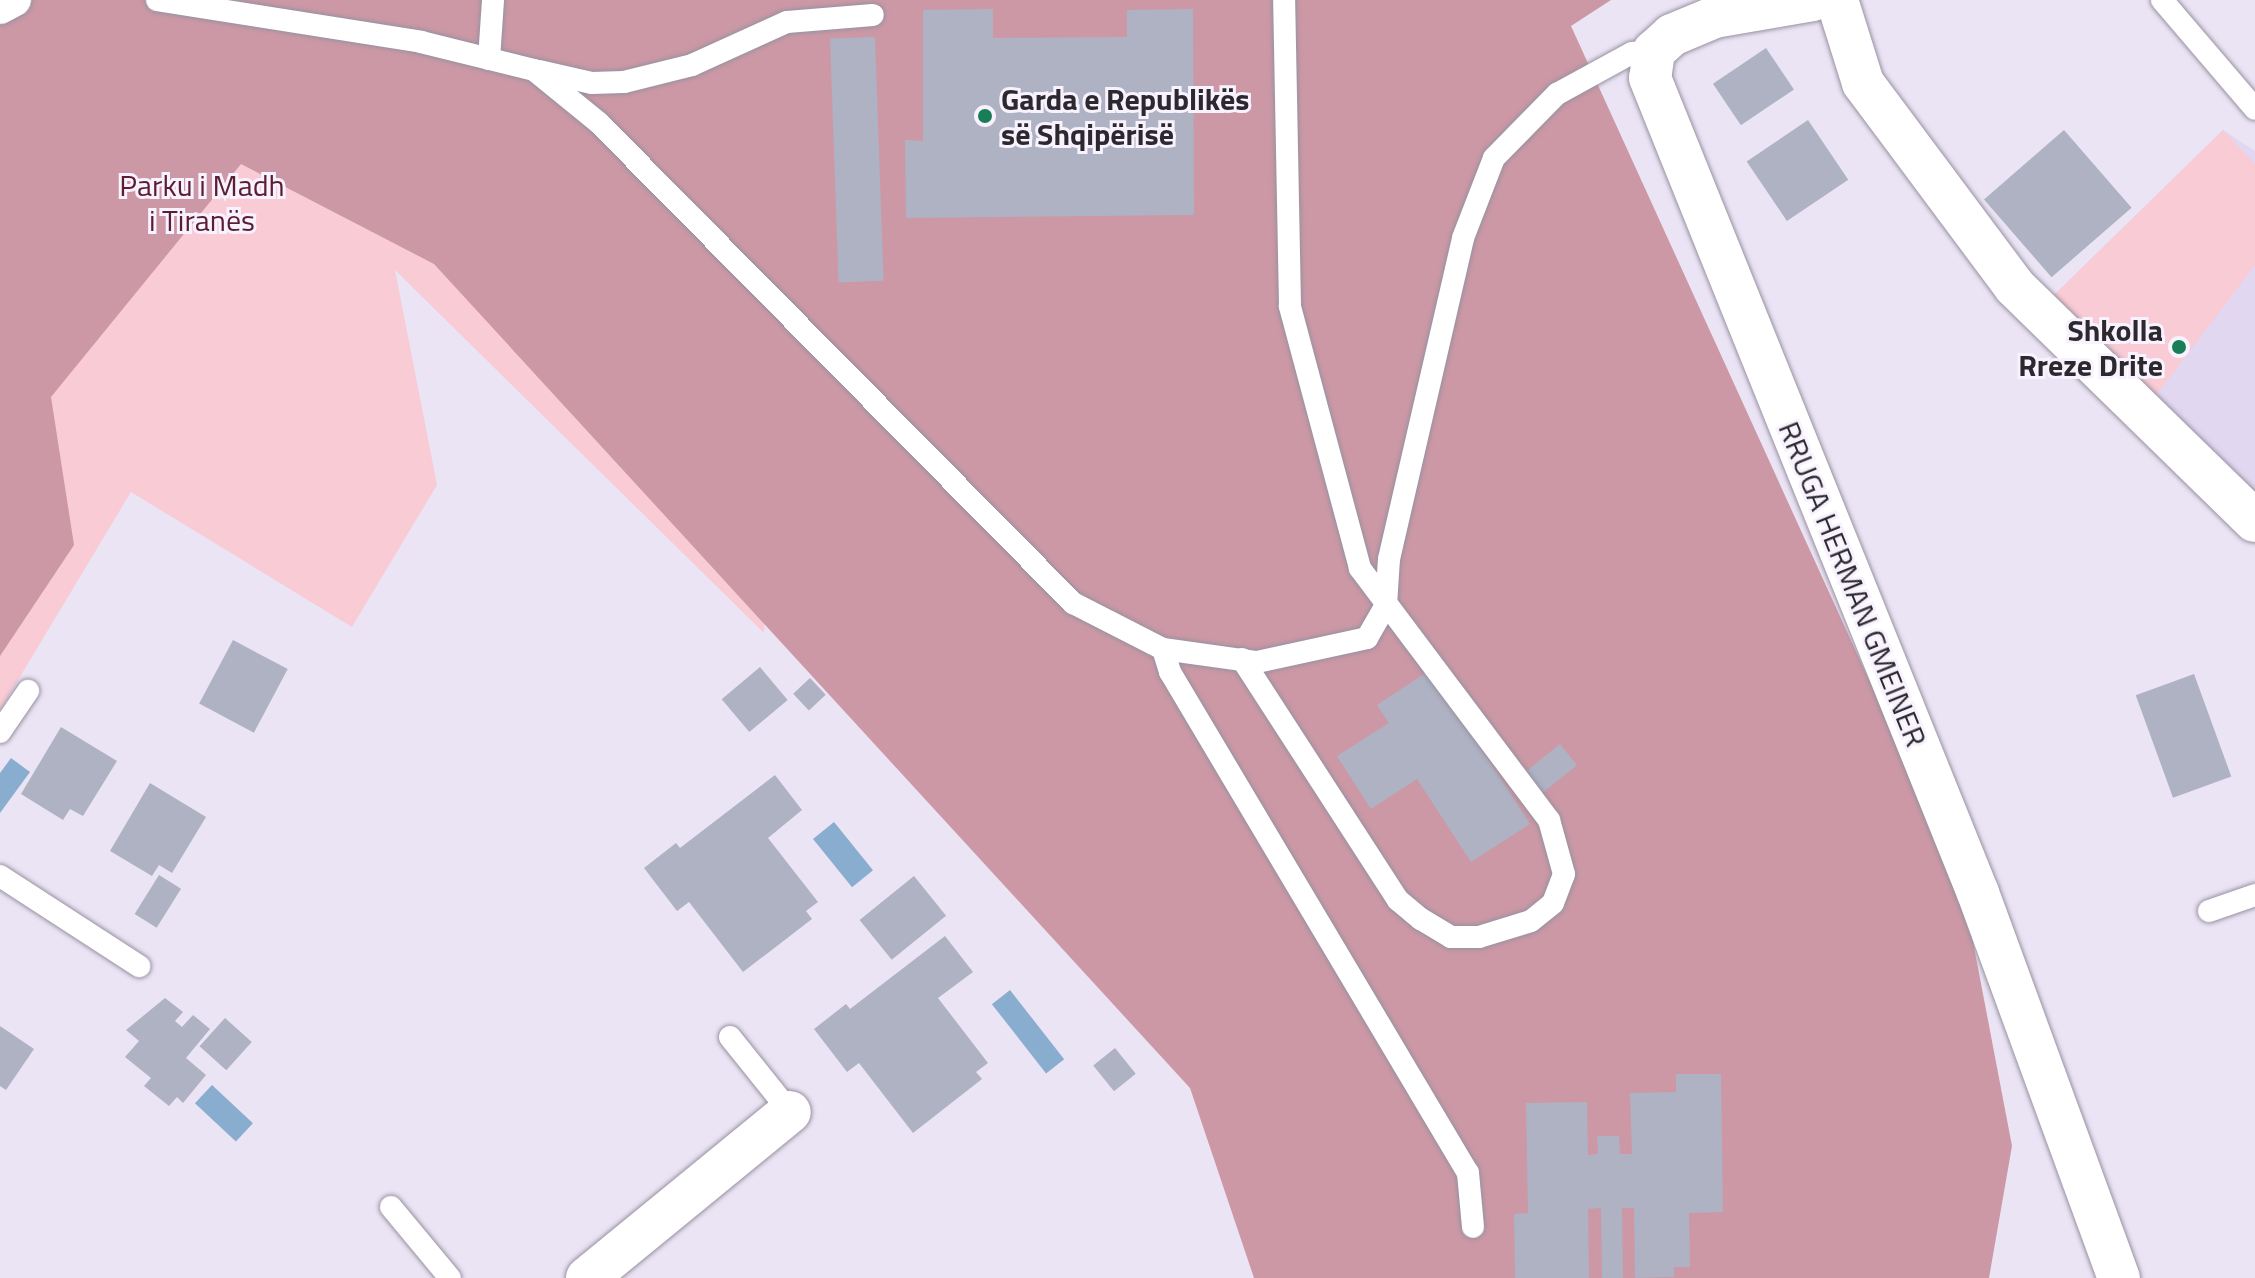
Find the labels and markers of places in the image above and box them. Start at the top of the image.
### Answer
place label: Garda e Republikës së Shqipërisë [1001,81,1249,152]
marker: Garda e Republikës së Shqipërisë [976,107,994,125]
place label: Shkolla Rreze Drite [2018,312,2163,382]
marker: Shkolla Rreze Drite [2170,338,2188,356]

